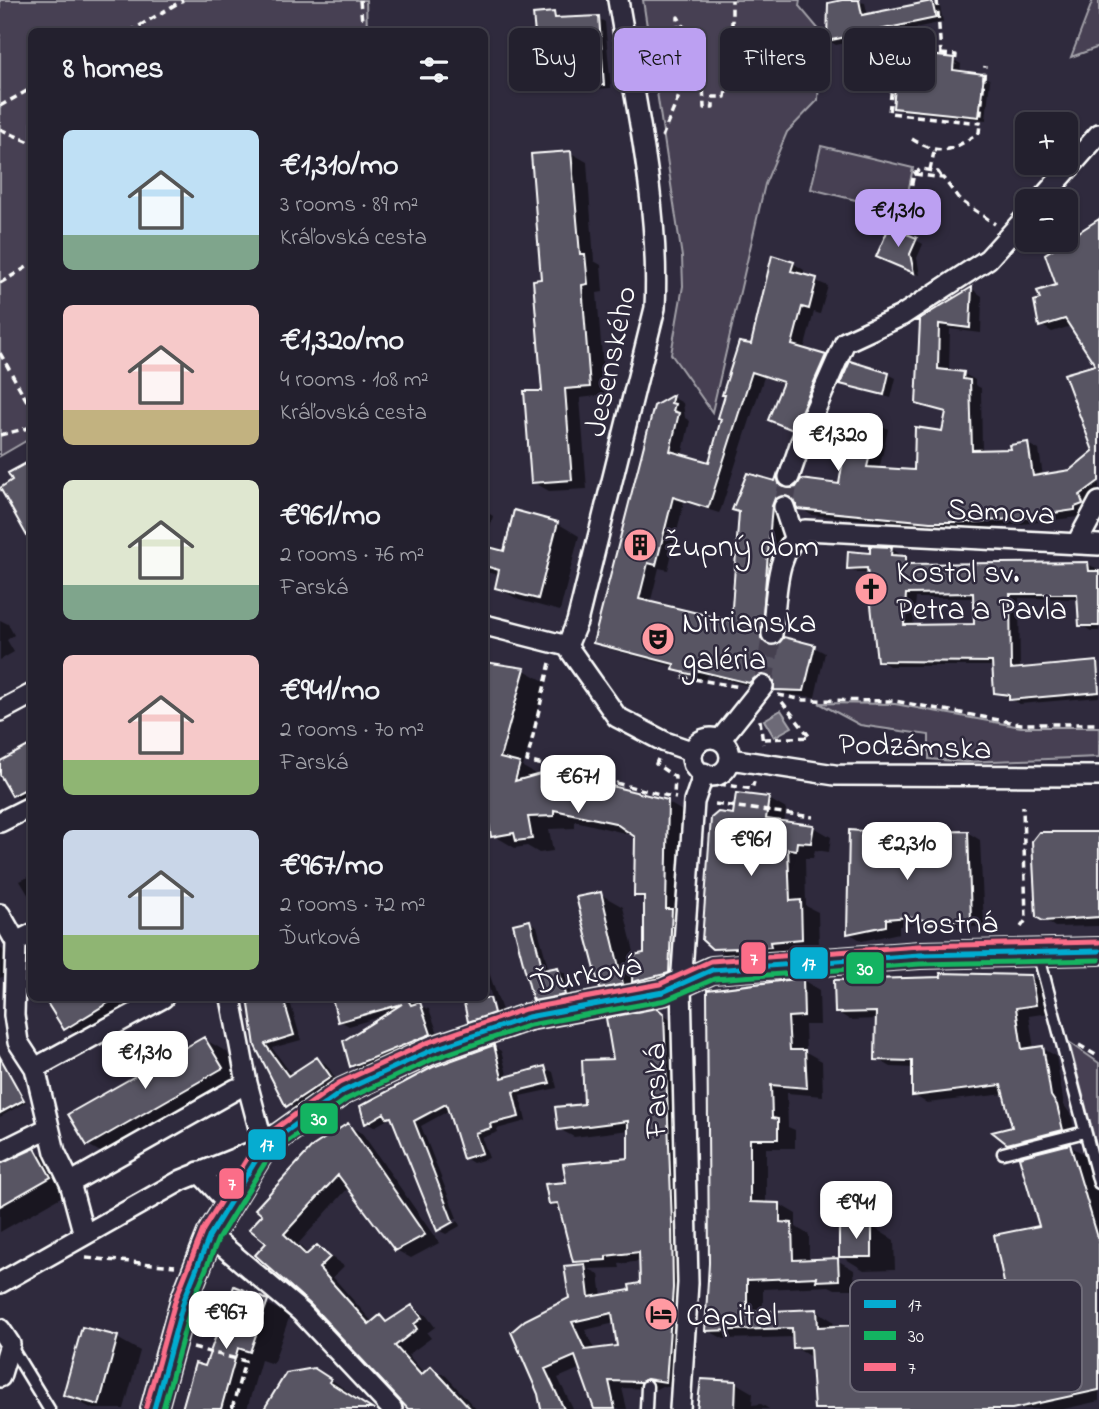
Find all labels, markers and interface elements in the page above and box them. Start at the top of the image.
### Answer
chip: Buy [509,28,600,91]
chip: Rent [614,28,706,91]
chip: Filters [720,28,830,91]
chip: New [844,28,935,91]
text: 8 homes [63,48,164,92]
icon: filters [415,51,453,89]
map controls [1015,112,1078,252]
button: + [1015,112,1078,175]
text: €1,310/mo [280,145,399,189]
icon: home [119,158,203,242]
text: 3 rooms · 89 m² [280,189,418,222]
button: − [1015,189,1078,252]
pin: €1,310 [841,190,955,249]
text: €1,310 [871,195,925,228]
text: Kráľovská cesta [280,222,427,255]
street label: Jesenského [574,282,651,441]
text: €1,320/mo [280,320,404,364]
icon: home [119,333,203,417]
text: 4 rooms · 108 m² [280,364,429,397]
text: Kráľovská cesta [280,397,427,430]
pin: €1,320 [781,414,895,473]
text: €1,320 [809,419,867,452]
street label: Samova [945,487,1056,540]
text: €961/mo [280,495,381,539]
icon: home [119,508,203,592]
place label: Župný dom [664,525,819,572]
building icon: Župný dom [621,526,659,564]
text: 2 rooms · 76 m² [280,539,424,572]
place label: Kostol sv. Petra a Pavla [896,551,1067,635]
church icon: Kostol sv. Petra a Pavla [852,570,890,608]
text: Farská [280,572,348,605]
place label: Nitrianska galéria [681,601,816,685]
theatre icon: Nitrianska galéria [639,620,677,658]
text: €941/mo [280,670,380,714]
icon: home [119,683,203,767]
text: 2 rooms · 70 m² [280,714,424,747]
street label: Podzámska [837,722,992,775]
text: Farská [280,747,348,780]
pin: €671 [537,756,619,815]
text: €671 [557,761,599,794]
pin: €961 [710,818,792,878]
pin: €2,310 [850,822,964,882]
text: €961 [731,824,771,857]
text: €2,310 [878,828,936,861]
text: €967/mo [280,845,384,889]
icon: home [119,858,203,942]
text: 2 rooms · 72 m² [280,889,426,922]
street label: Mostná [902,901,998,950]
text: Ďurková [280,922,360,955]
line badge: 7 [740,941,767,975]
street label: Ďurková [527,943,646,1010]
line badge: 17 [789,946,829,980]
text: 7 [750,947,758,974]
line badge: 30 [845,951,885,985]
text: 17 [802,952,816,979]
text: 30 [856,957,874,984]
pin: €1,310 [88,1032,202,1091]
text: €1,310 [118,1037,172,1070]
street label: Farská [633,1043,682,1140]
line badge: 30 [299,1102,339,1135]
text: 30 [310,1107,328,1134]
line badge: 17 [247,1128,287,1161]
text: 17 [260,1133,274,1160]
line badge: 7 [218,1167,245,1200]
text: 7 [228,1172,236,1199]
pin: €941 [815,1182,897,1241]
text: €941 [836,1187,876,1220]
legend [850,1280,1082,1392]
pin: €967 [185,1292,267,1351]
text: 17 [908,1293,922,1320]
place label: Capital [686,1294,777,1341]
hotel icon: Capital [642,1295,680,1333]
text: €967 [205,1297,247,1330]
text: 30 [908,1324,924,1351]
text: 7 [908,1356,916,1383]

